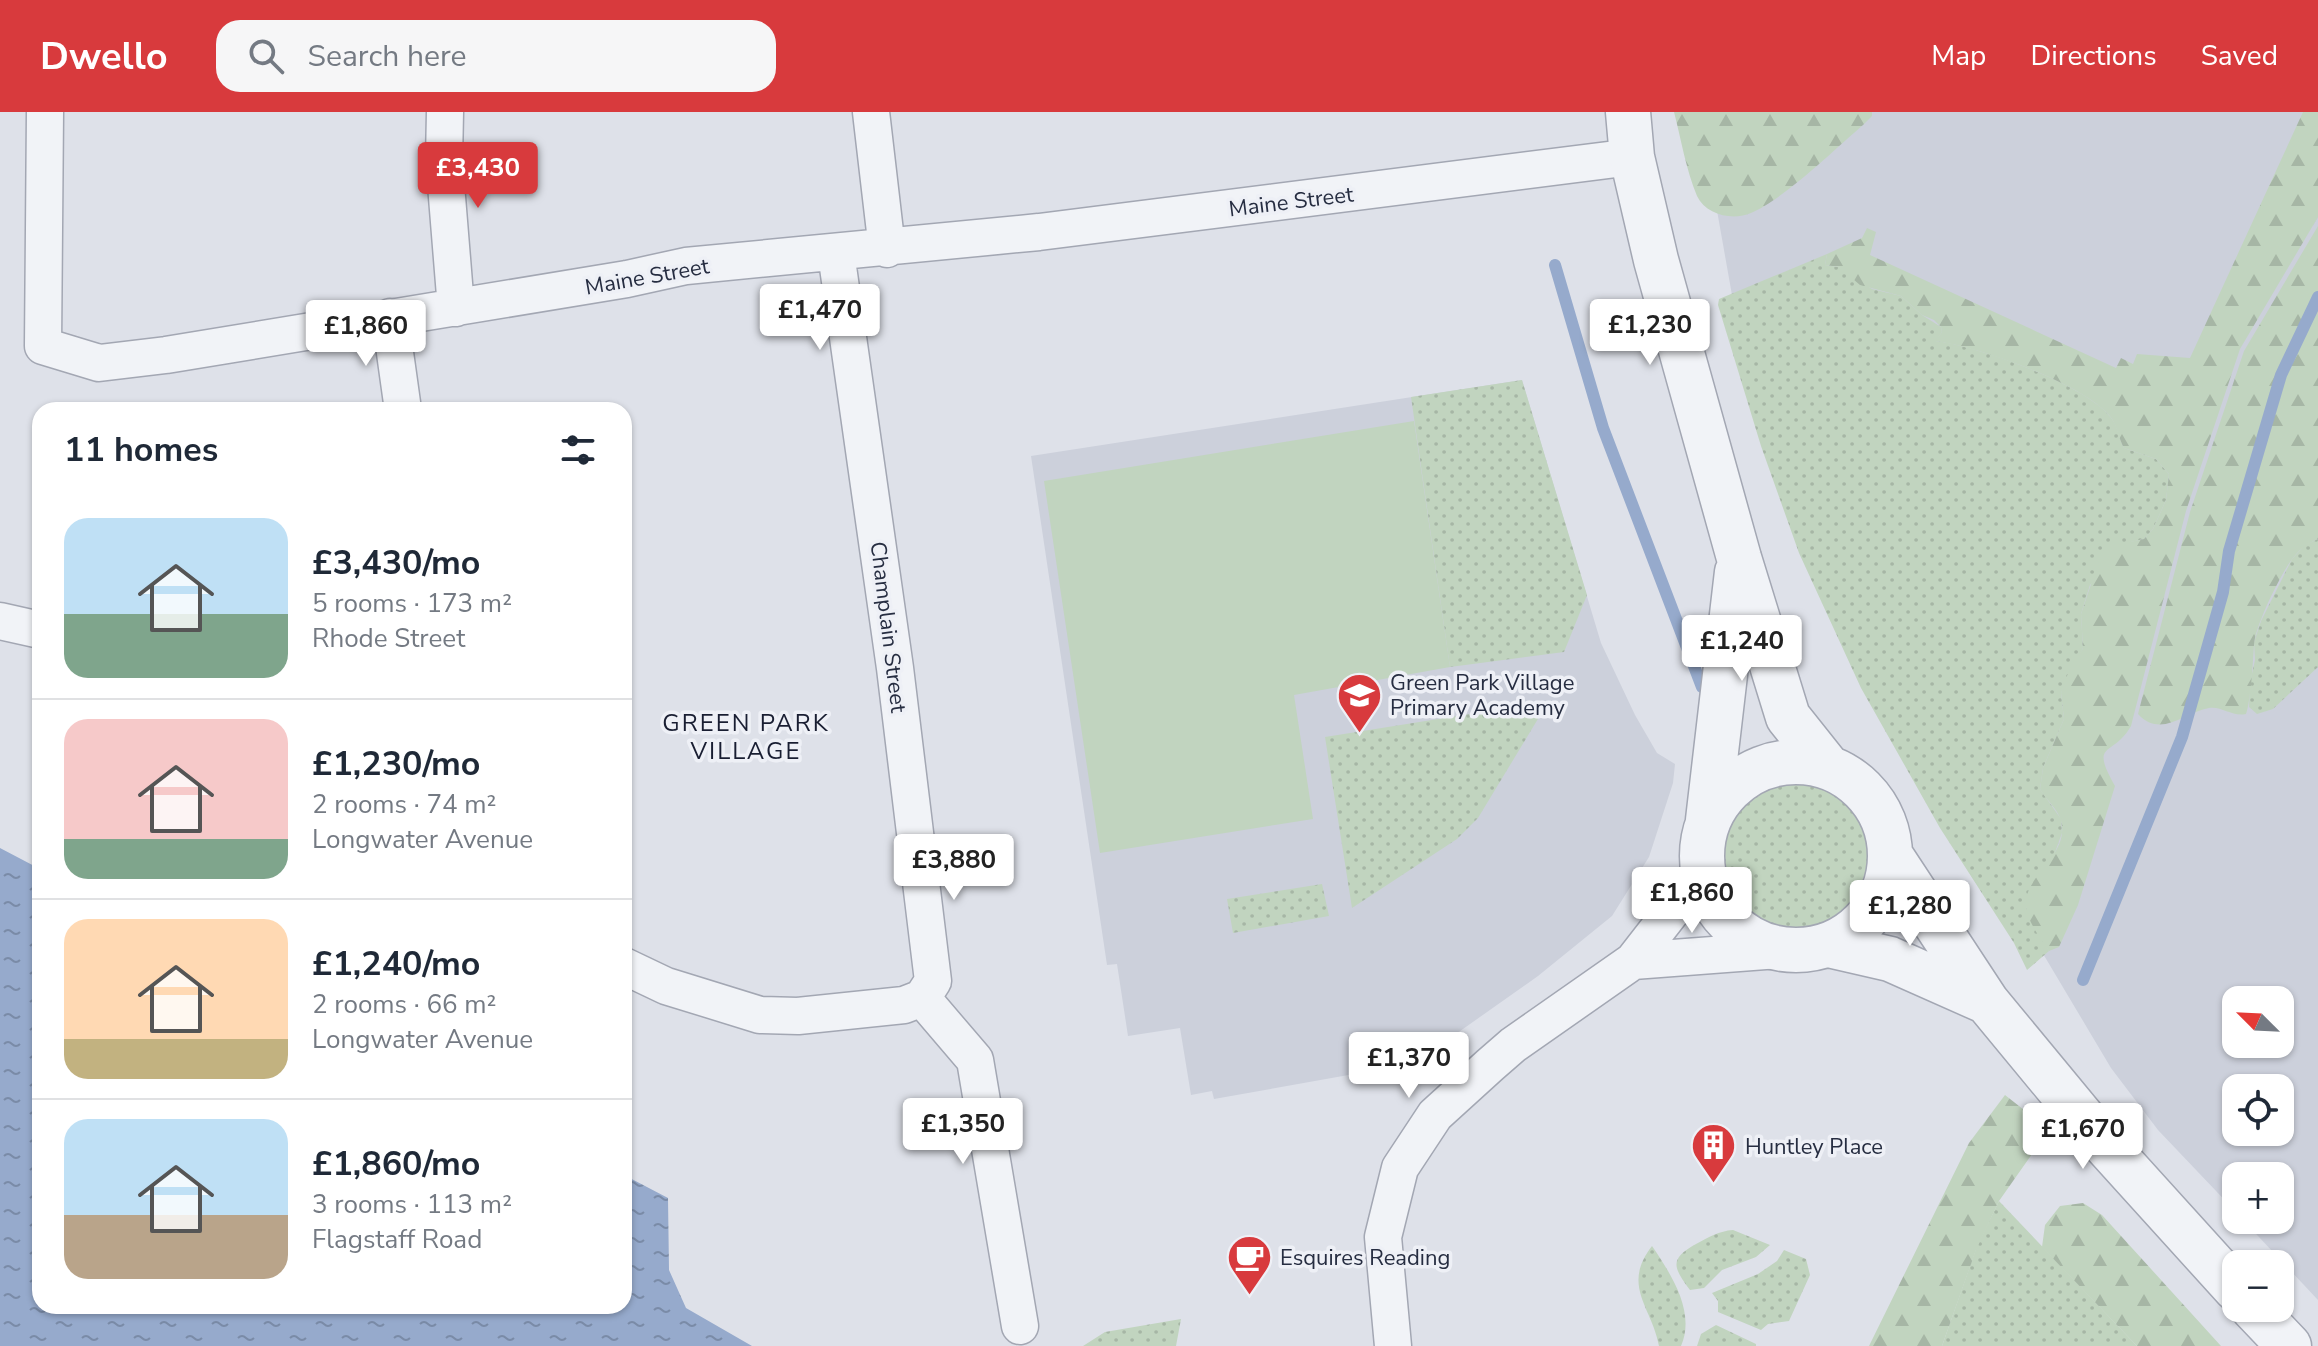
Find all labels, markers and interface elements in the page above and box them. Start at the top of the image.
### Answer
search box [216,20,776,92]
text: Dwello [40,31,168,82]
icon: search [244,34,288,78]
text: Search here [308,36,467,77]
text: Map [1931,37,1986,75]
text: Directions [2030,37,2157,75]
text: Saved [2201,37,2278,75]
pin: £3,430 [413,142,543,210]
text: £3,430 [436,150,520,185]
street label: Maine Street [1227,179,1356,225]
street label: Maine Street [583,251,712,303]
pin: £1,470 [755,284,885,352]
text: £1,470 [778,292,862,327]
pin: £1,230 [1585,299,1715,367]
pin: £1,860 [301,300,431,368]
text: £1,230 [1608,307,1692,342]
text: £1,860 [324,308,408,343]
text: 11 homes [64,427,218,473]
icon: filters [556,428,600,472]
text: £3,430/mo [312,540,480,586]
street label: Champlain Street [863,540,913,715]
icon: home [128,550,224,646]
text: 5 rooms · 173 m² [312,586,512,621]
pin: £1,240 [1677,615,1807,683]
text: Rhode Street [312,621,465,656]
text: £1,240 [1700,623,1784,658]
place label: Green Park Village Primary Academy [1390,668,1574,723]
school or university icon: Green Park Village Primary Academy [1335,671,1383,734]
district label: GREEN PARK VILLAGE [662,707,830,767]
text: £1,230/mo [312,741,480,787]
icon: home [128,751,224,847]
text: 2 rooms · 74 m² [312,787,496,822]
text: Longwater Avenue [312,822,533,857]
pin: £3,880 [889,834,1019,902]
text: £3,880 [912,842,996,877]
pin: £1,860 [1627,867,1757,935]
text: £1,860 [1650,875,1734,910]
pin: £1,280 [1845,880,1975,948]
text: £1,280 [1868,888,1952,923]
text: £1,240/mo [312,941,480,987]
icon: home [128,951,224,1047]
north arrow [2222,986,2294,1058]
map controls [2222,986,2294,1322]
text: 2 rooms · 66 m² [312,987,496,1022]
text: Longwater Avenue [312,1022,533,1057]
pin: £1,370 [1344,1032,1474,1100]
text: £1,370 [1367,1040,1451,1075]
button: locate [2222,1074,2294,1146]
pin: £1,350 [898,1098,1028,1166]
pin: £1,670 [2018,1103,2148,1171]
text: £1,350 [921,1106,1005,1141]
text: £1,670 [2041,1111,2125,1146]
building icon: Huntley Place [1690,1122,1738,1185]
place label: Huntley Place [1745,1132,1883,1162]
text: £1,860/mo [312,1141,480,1187]
icon: home [128,1151,224,1247]
button: + [2222,1162,2294,1234]
text: 3 rooms · 113 m² [312,1187,512,1222]
text: Flagstaff Road [312,1222,482,1257]
cafe icon: Esquires Reading [1225,1233,1273,1296]
place label: Esquires Reading [1280,1243,1450,1273]
button: − [2222,1250,2294,1322]

